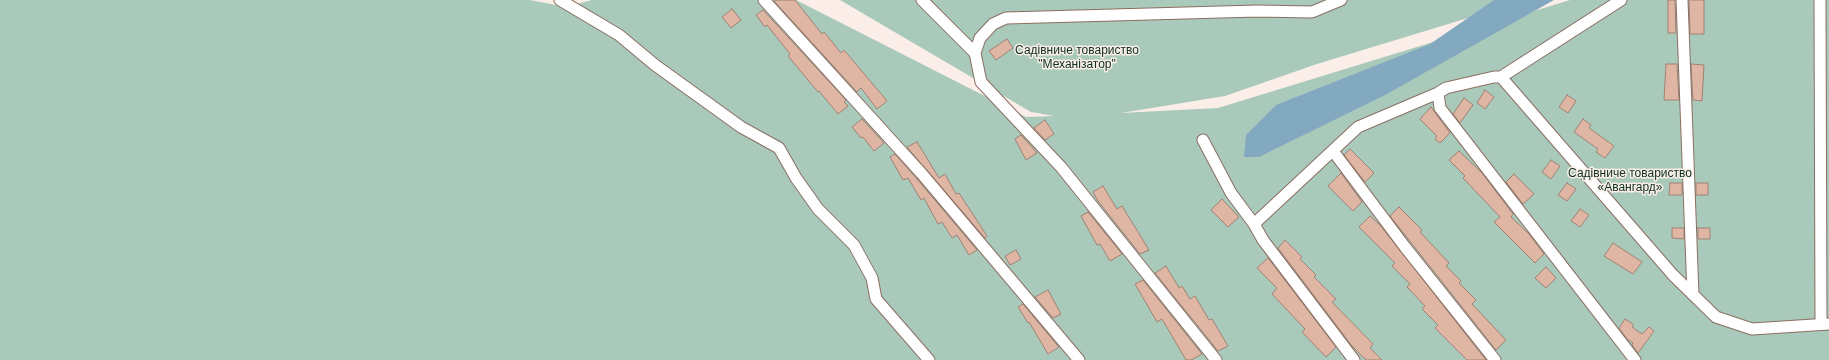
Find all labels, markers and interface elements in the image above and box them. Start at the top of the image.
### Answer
park label: Садівниче товариство "Механізатор" [1015,44,1139,72]
park label: Садівниче товариство «Авангард» [1568,167,1692,195]

